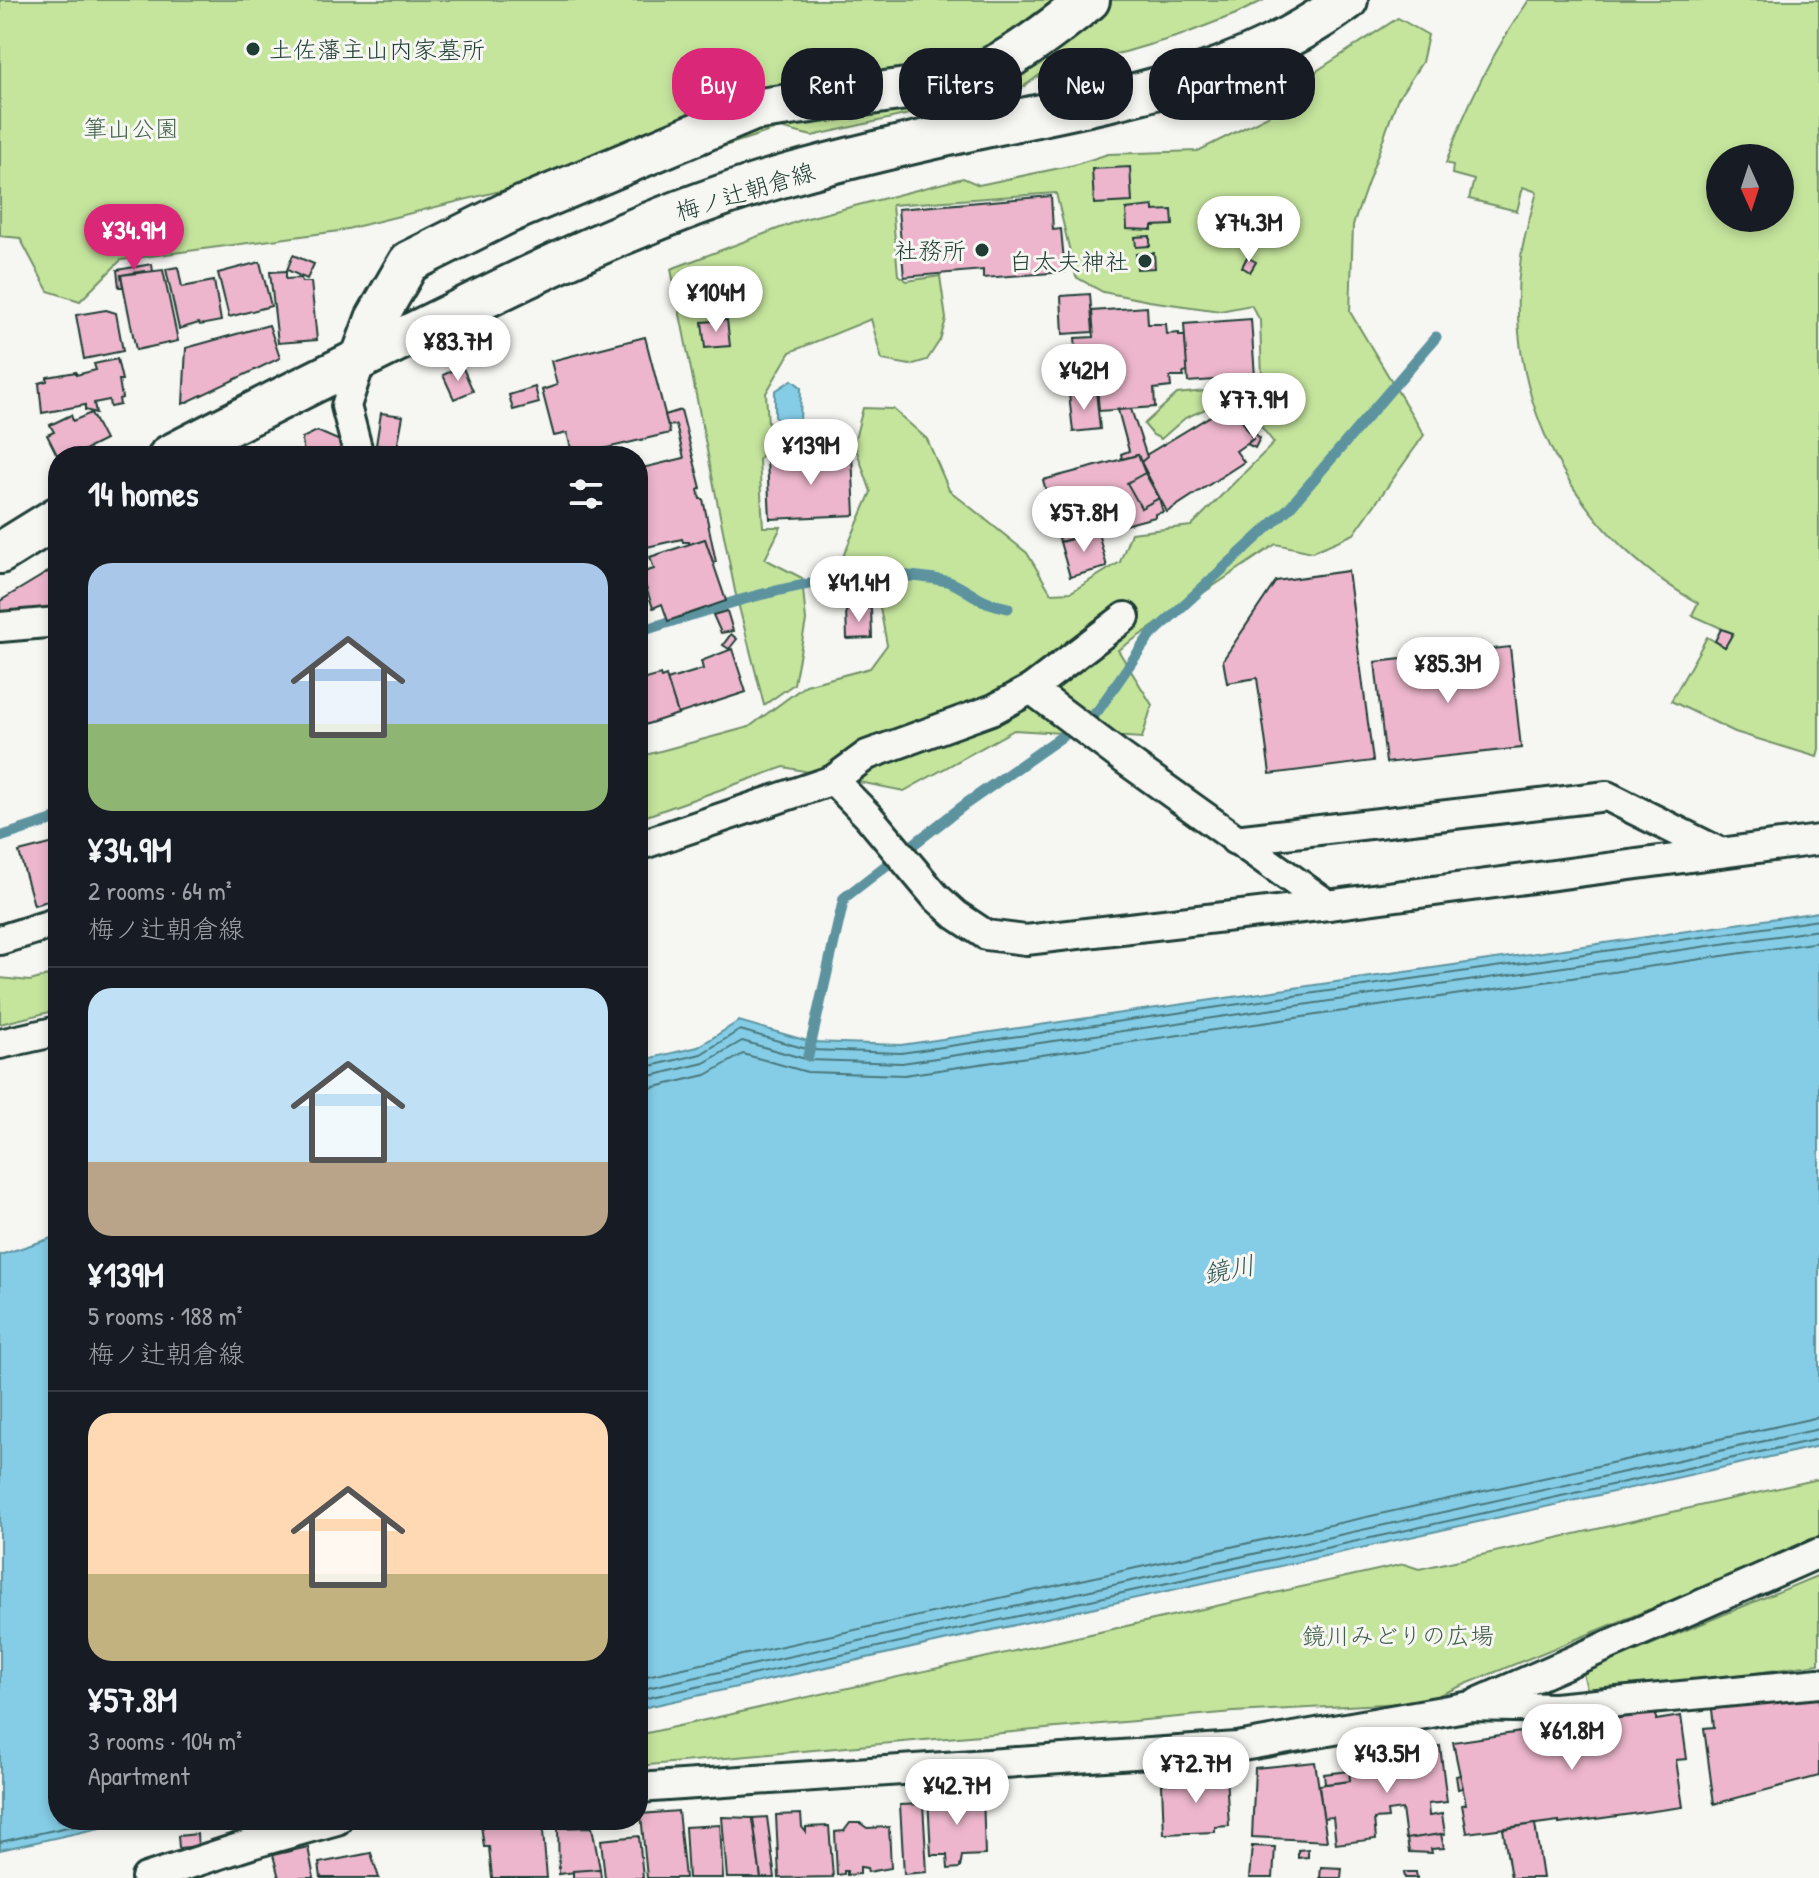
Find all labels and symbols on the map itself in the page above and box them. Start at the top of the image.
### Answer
place label: 土佐藩主山内家墓所 [269,33,485,65]
marker: 土佐藩主山内家墓所 [244,40,262,58]
park label: 筆山公園 [83,112,179,144]
north arrow [1706,144,1794,232]
street label: 梅ノ辻朝倉線 [671,155,819,227]
pin: ¥74.3M [1184,196,1314,264]
pin: ¥34.9M [69,204,199,272]
place label: 社務所 [894,234,966,266]
marker: 社務所 [973,241,991,259]
place label: 白太夫神社 [1009,245,1129,277]
marker: 白太夫神社 [1136,252,1154,270]
pin: ¥104M [660,266,772,334]
pin: ¥83.7M [393,315,523,383]
pin: ¥42M [1037,344,1131,412]
pin: ¥77.9M [1189,373,1319,441]
pin: ¥139M [755,419,867,487]
pin: ¥57.8M [1019,486,1149,554]
pin: ¥41.4M [794,556,924,624]
pin: ¥85.3M [1383,637,1513,705]
water label: 鏡川 [1200,1247,1258,1291]
park label: 鏡川みどりの広場 [1302,1619,1494,1651]
pin: ¥61.8M [1507,1704,1637,1772]
pin: ¥43.5M [1322,1727,1452,1795]
pin: ¥72.7M [1131,1737,1261,1805]
pin: ¥42.7M [892,1759,1022,1827]

